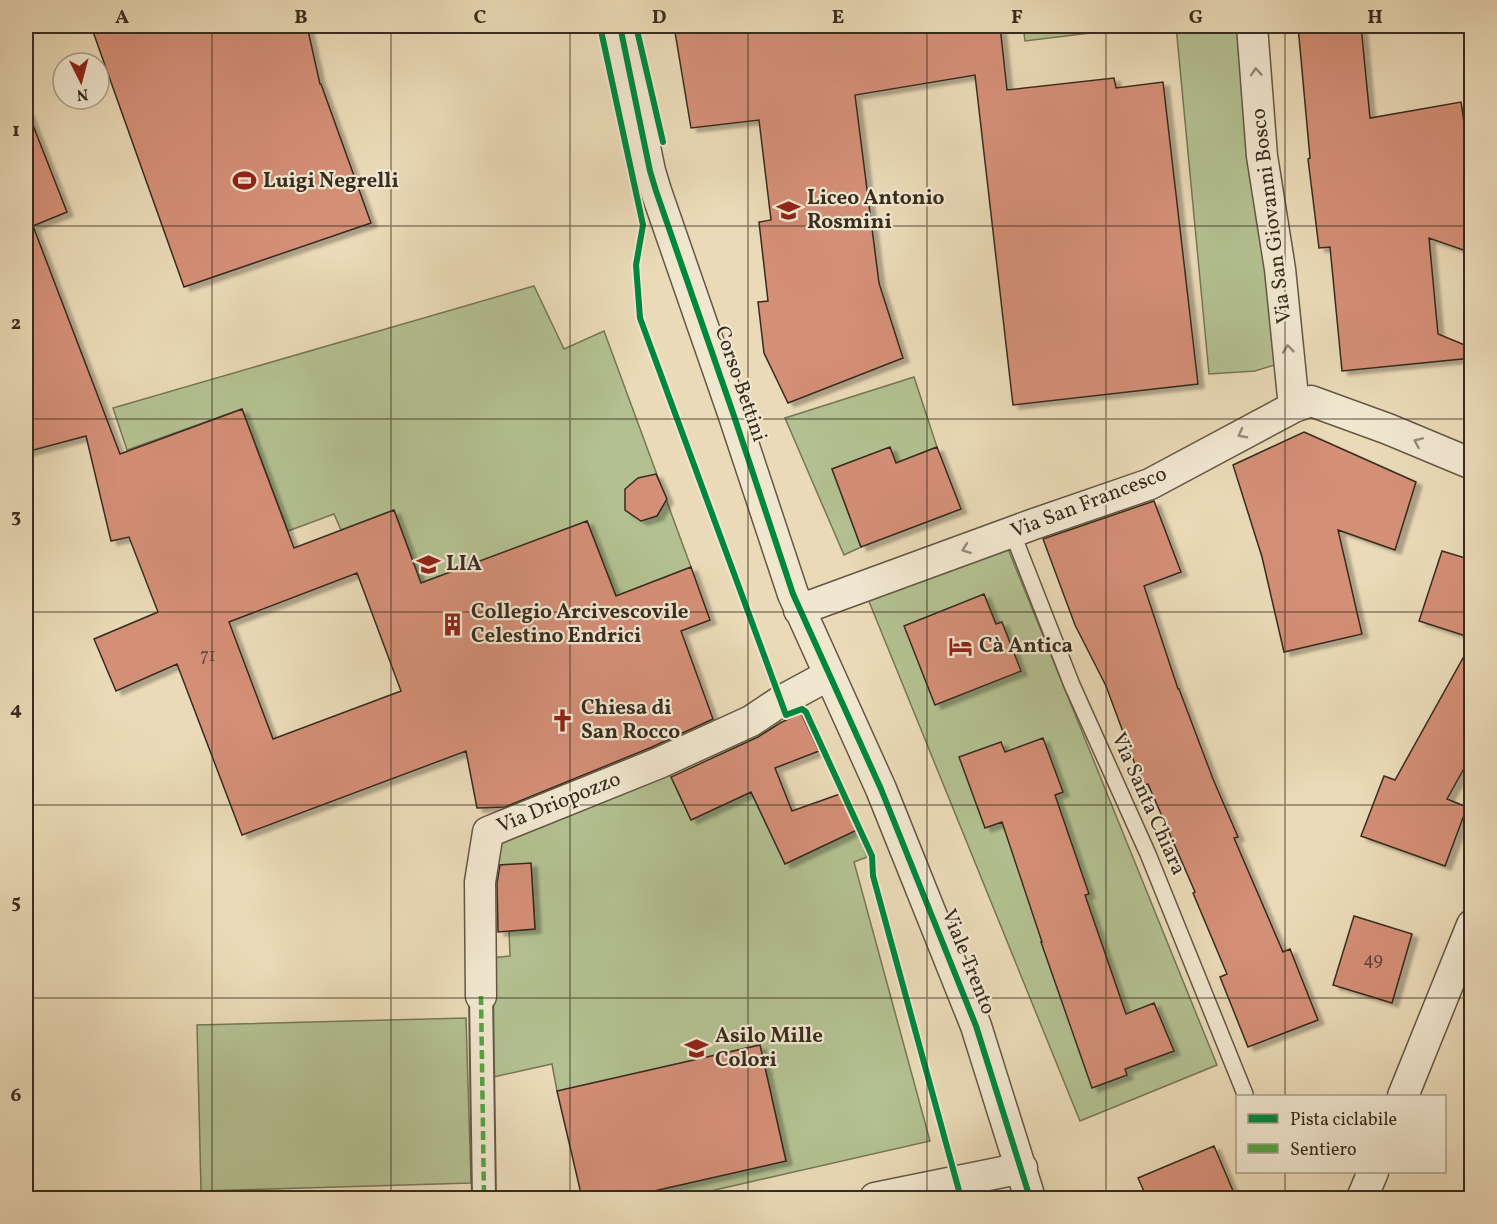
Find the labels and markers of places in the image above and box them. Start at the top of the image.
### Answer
place label: Luigi Negrelli [263,167,399,196]
sports icon: Luigi Negrelli [232,168,258,194]
place label: Liceo Antonio Rosmini [807,184,945,237]
school or university icon: Liceo Antonio Rosmini [776,197,802,223]
place label: LIA [446,550,482,579]
school or university icon: LIA [415,551,441,577]
place label: Collegio Arcivescovile Celestino Endrici [471,598,689,651]
building icon: Collegio Arcivescovile Celestino Endrici [440,611,466,637]
place label: Cà Antica [979,632,1073,661]
hotel icon: Cà Antica [948,633,974,659]
place label: Chiesa di San Rocco [581,694,680,747]
church icon: Chiesa di San Rocco [550,707,576,733]
place label: Asilo Mille Colori [715,1022,823,1075]
school or university icon: Asilo Mille Colori [684,1035,710,1061]

